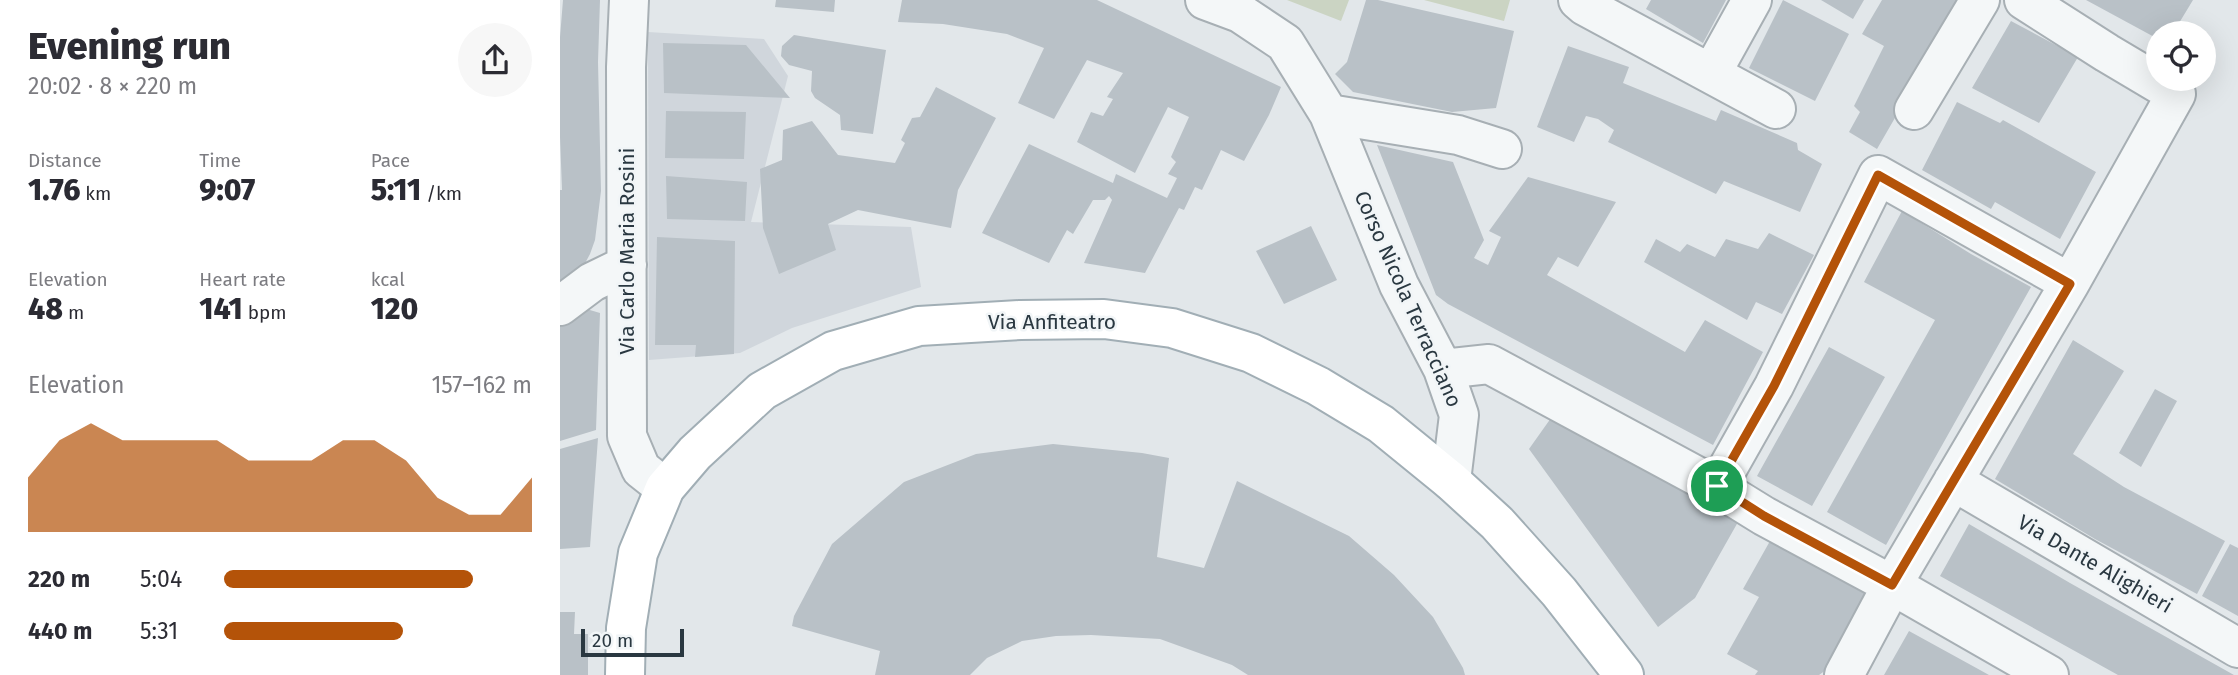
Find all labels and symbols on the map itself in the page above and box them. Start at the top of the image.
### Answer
street label: Via Carlo Maria Rosini [614,148,640,354]
street label: Corso Nicola Terracciano [1349,187,1467,411]
street label: Via Anfiteatro [988,309,1116,335]
pin [1687,456,1747,516]
street label: Via Dante Alighieri [2013,509,2177,619]
scale bar [581,626,684,658]

